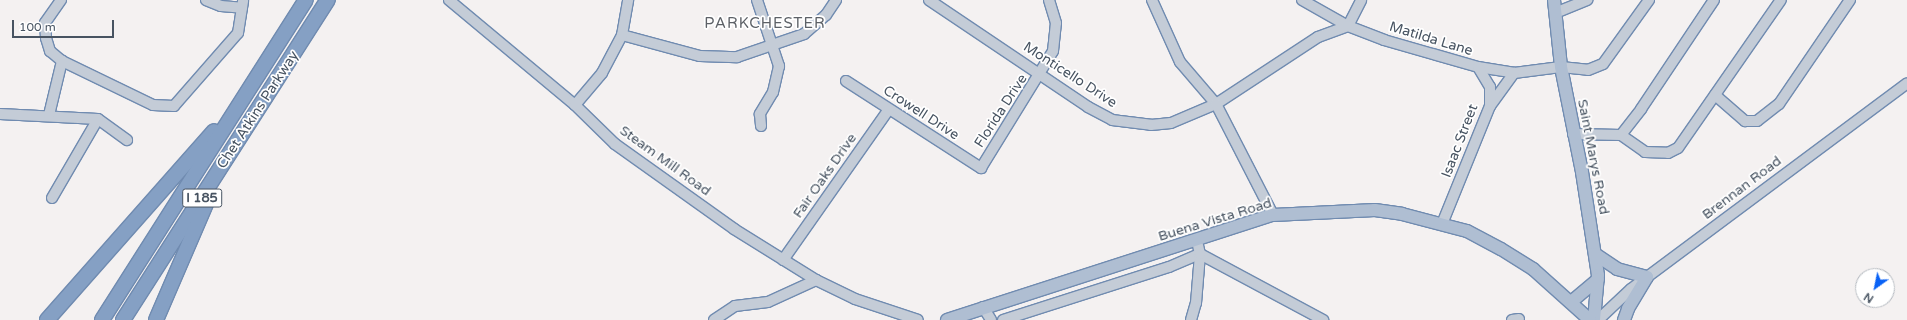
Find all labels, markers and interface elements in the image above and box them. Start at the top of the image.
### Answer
scale bar [14,12,116,38]
district label: PARKCHESTER [704,15,826,33]
street label: Matilda Lane [1387,18,1475,60]
text: 100 m [19,20,56,34]
street label: Monticello Drive [1020,39,1120,111]
street label: Chet Atkins Parkway [214,48,302,172]
street label: Florida Drive [971,71,1031,151]
street label: Crowell Drive [880,82,962,144]
street label: Saint Marys Road [1574,98,1612,216]
street label: Isaac Street [1438,102,1482,180]
street label: Steam Mill Road [616,122,714,200]
street label: Fair Oaks Drive [790,131,860,221]
street label: Brennan Road [1699,153,1785,223]
road number: I 185 [182,187,222,209]
street label: Buena Vista Road [1156,195,1274,245]
north arrow [1855,268,1895,308]
text: N [1861,290,1876,306]

